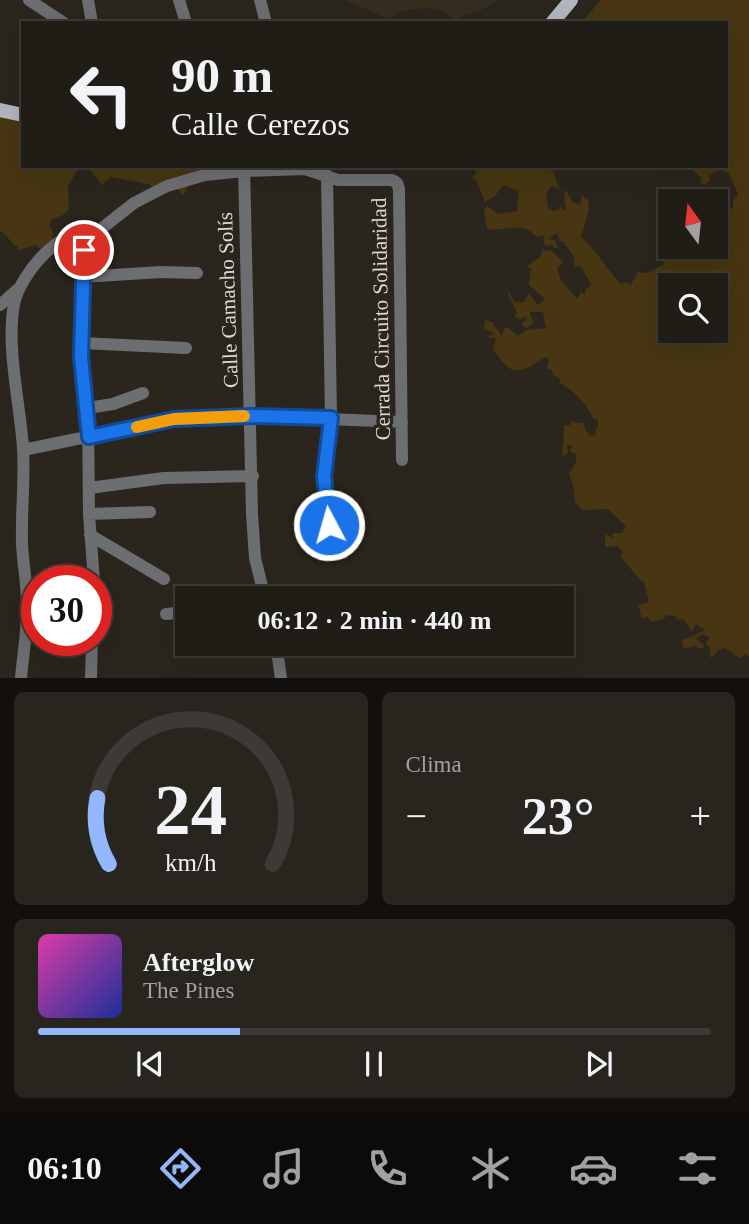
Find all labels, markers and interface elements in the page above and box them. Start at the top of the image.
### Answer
text: 90 m [171,48,273,103]
icon: left [56,49,147,140]
text: Calle Cerezos [171,106,350,142]
north arrow [658,189,728,259]
map controls [658,189,728,343]
street label: Cerrada Circuito Solidaridad [367,197,395,440]
street label: Calle Camacho Solís [213,212,243,388]
pin [54,220,114,280]
icon: arrive [65,231,103,269]
button: search [658,273,728,343]
position arrow [292,488,366,562]
speed limit sign: 30 [21,565,112,656]
text: 06:12 · 2 min · 440 m [258,606,492,635]
text: Clima [406,752,462,777]
text: 24 [154,770,227,851]
text: 23° [522,788,595,845]
text: − [406,795,427,837]
text: + [690,795,711,837]
text: km/h [165,849,217,876]
text: Afterglow [143,948,254,977]
text: The Pines [143,978,234,1003]
icon: previous [131,1045,169,1083]
icon: pause [355,1045,393,1083]
icon: next [580,1045,618,1083]
icon: directions [156,1144,205,1193]
icon: music [259,1144,308,1193]
icon: phone [363,1144,412,1193]
icon: climate [466,1144,515,1193]
icon: car [569,1144,618,1193]
icon: filters [673,1144,722,1193]
text: 06:10 [27,1150,102,1186]

